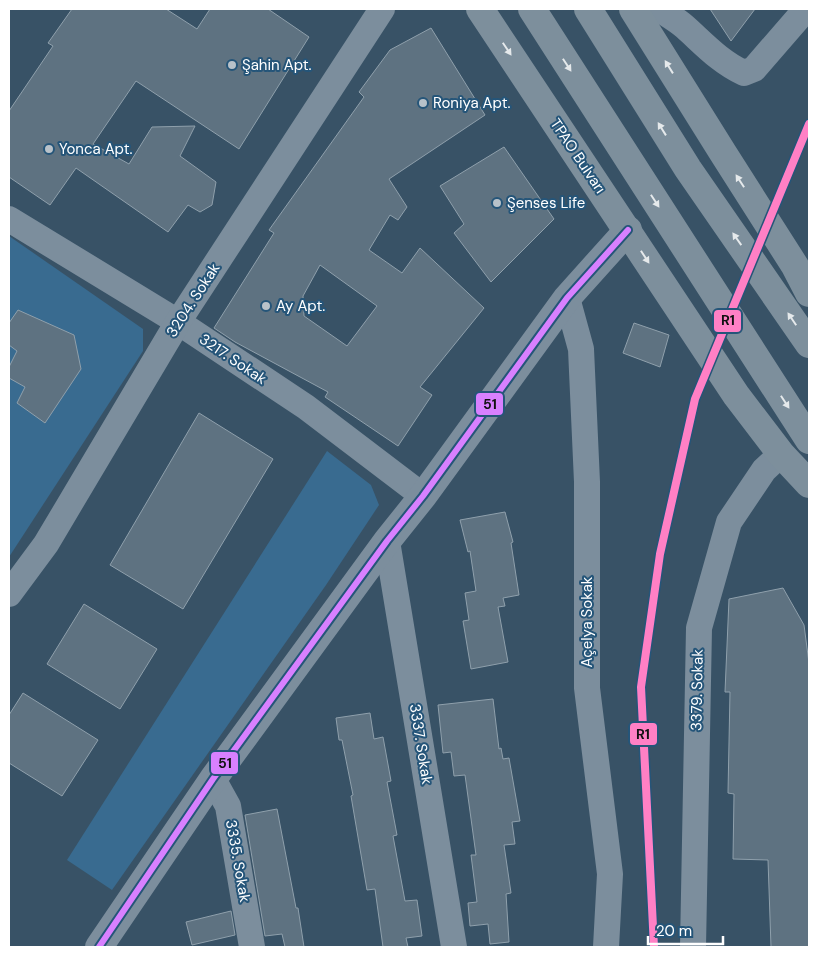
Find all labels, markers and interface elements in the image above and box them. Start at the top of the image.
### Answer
one-way arrow [502,43,512,56]
place label: Şahin Apt. [242,55,312,75]
one-way arrow [563,58,572,71]
marker: Şahin Apt. [226,59,238,71]
one-way arrow [665,61,674,74]
place label: Roniya Apt. [433,93,511,113]
marker: Roniya Apt. [417,97,429,109]
street label: TPAO Bulvarı [546,115,610,197]
one-way arrow [657,122,667,135]
place label: Yonca Apt. [59,139,133,159]
marker: Yonca Apt. [43,143,55,155]
one-way arrow [735,174,745,187]
place label: Şenses Life [507,193,585,213]
one-way arrow [650,195,660,208]
marker: Şenses Life [491,197,503,209]
one-way arrow [732,232,742,246]
one-way arrow [641,251,650,264]
street label: 3204. Sokak [162,259,225,341]
place label: Ay Apt. [276,296,325,316]
marker: Ay Apt. [260,300,272,312]
line badge: R1 [713,309,742,333]
text: R1 [721,311,735,329]
one-way arrow [787,312,797,325]
street label: 3217. Sokak [195,329,271,389]
line badge: 51 [475,392,504,416]
text: 51 [483,395,497,413]
one-way arrow [780,395,790,408]
street label: Açelya Sokak [577,576,597,667]
street label: 3379. Sokak [686,648,708,731]
street label: 3337. Sokak [405,702,437,786]
line badge: R1 [629,722,658,746]
text: R1 [636,725,650,743]
line badge: 51 [210,751,239,775]
text: 51 [218,754,232,772]
street label: 3335. Sokak [221,818,255,904]
scale bar [648,914,723,946]
text: 20 m [656,921,692,941]

